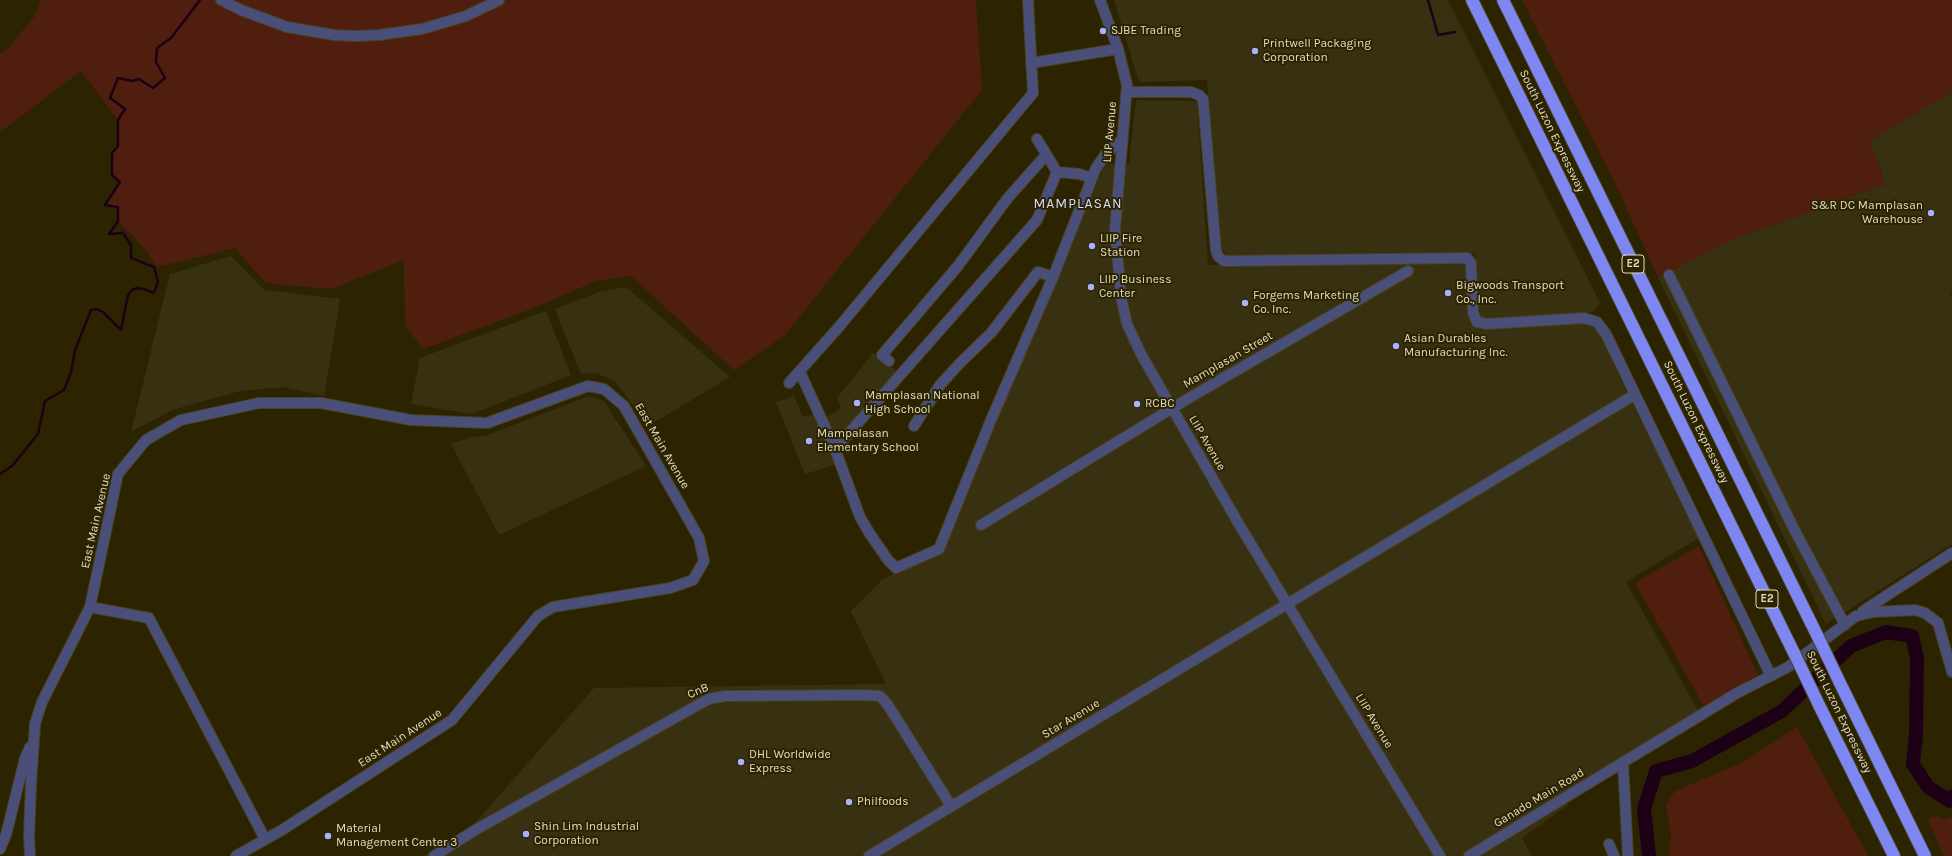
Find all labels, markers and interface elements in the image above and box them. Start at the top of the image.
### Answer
place label: SJBE Trading [1111,24,1181,38]
marker: SJBE Trading [1098,26,1108,36]
place label: Printwell Packaging Corporation [1263,37,1371,65]
marker: Printwell Packaging Corporation [1250,46,1260,56]
street label: South Luzon Expressway [1516,67,1588,195]
street label: LIIP Avenue [1100,101,1120,163]
district label: MAMPLASAN [1033,196,1123,212]
place label: S&R DC Mamplasan Warehouse [1811,199,1923,227]
marker: S&R DC Mamplasan Warehouse [1926,208,1936,218]
place label: LIIP Fire Station [1100,232,1142,260]
marker: LIIP Fire Station [1087,241,1097,251]
road number: E2 [1622,255,1644,273]
place label: LIIP Business Center [1099,273,1171,301]
place label: Bigwoods Transport Co., Inc. [1456,279,1564,307]
marker: LIIP Business Center [1086,282,1096,292]
marker: Bigwoods Transport Co., Inc. [1443,288,1453,298]
place label: Forgems Marketing Co. Inc. [1253,289,1359,317]
marker: Forgems Marketing Co. Inc. [1240,298,1250,308]
street label: Mamplasan Street [1181,329,1275,391]
place label: Asian Durables Manufacturing Inc. [1404,332,1508,360]
marker: Asian Durables Manufacturing Inc. [1391,341,1401,351]
street label: South Luzon Expressway [1660,358,1732,486]
place label: Mamplasan National High School [865,389,980,417]
place label: RCBC [1145,397,1175,411]
marker: Mamplasan National High School [852,398,862,408]
marker: RCBC [1132,399,1142,409]
street label: East Main Avenue [632,400,692,492]
street label: LIIP Avenue [1185,413,1229,473]
place label: Mampalasan Elementary School [817,427,919,455]
marker: Mampalasan Elementary School [804,436,814,446]
street label: East Main Avenue [78,472,114,570]
road number: E2 [1756,590,1778,608]
street label: South Luzon Expressway [1803,648,1875,776]
street label: CnB [685,680,711,702]
street label: LIIP Avenue [1352,691,1396,751]
street label: Star Avenue [1039,696,1103,742]
street label: East Main Avenue [355,706,445,770]
place label: DHL Worldwide Express [749,748,831,776]
marker: DHL Worldwide Express [736,757,746,767]
street label: Ganado Main Road [1491,765,1587,831]
place label: Philfoods [857,795,908,809]
marker: Philfoods [844,797,854,807]
place label: Shin Lim Industrial Corporation [534,820,639,848]
place label: Material Management Center 3 [336,822,457,850]
marker: Shin Lim Industrial Corporation [521,829,531,839]
marker: Material Management Center 3 [323,831,333,841]

